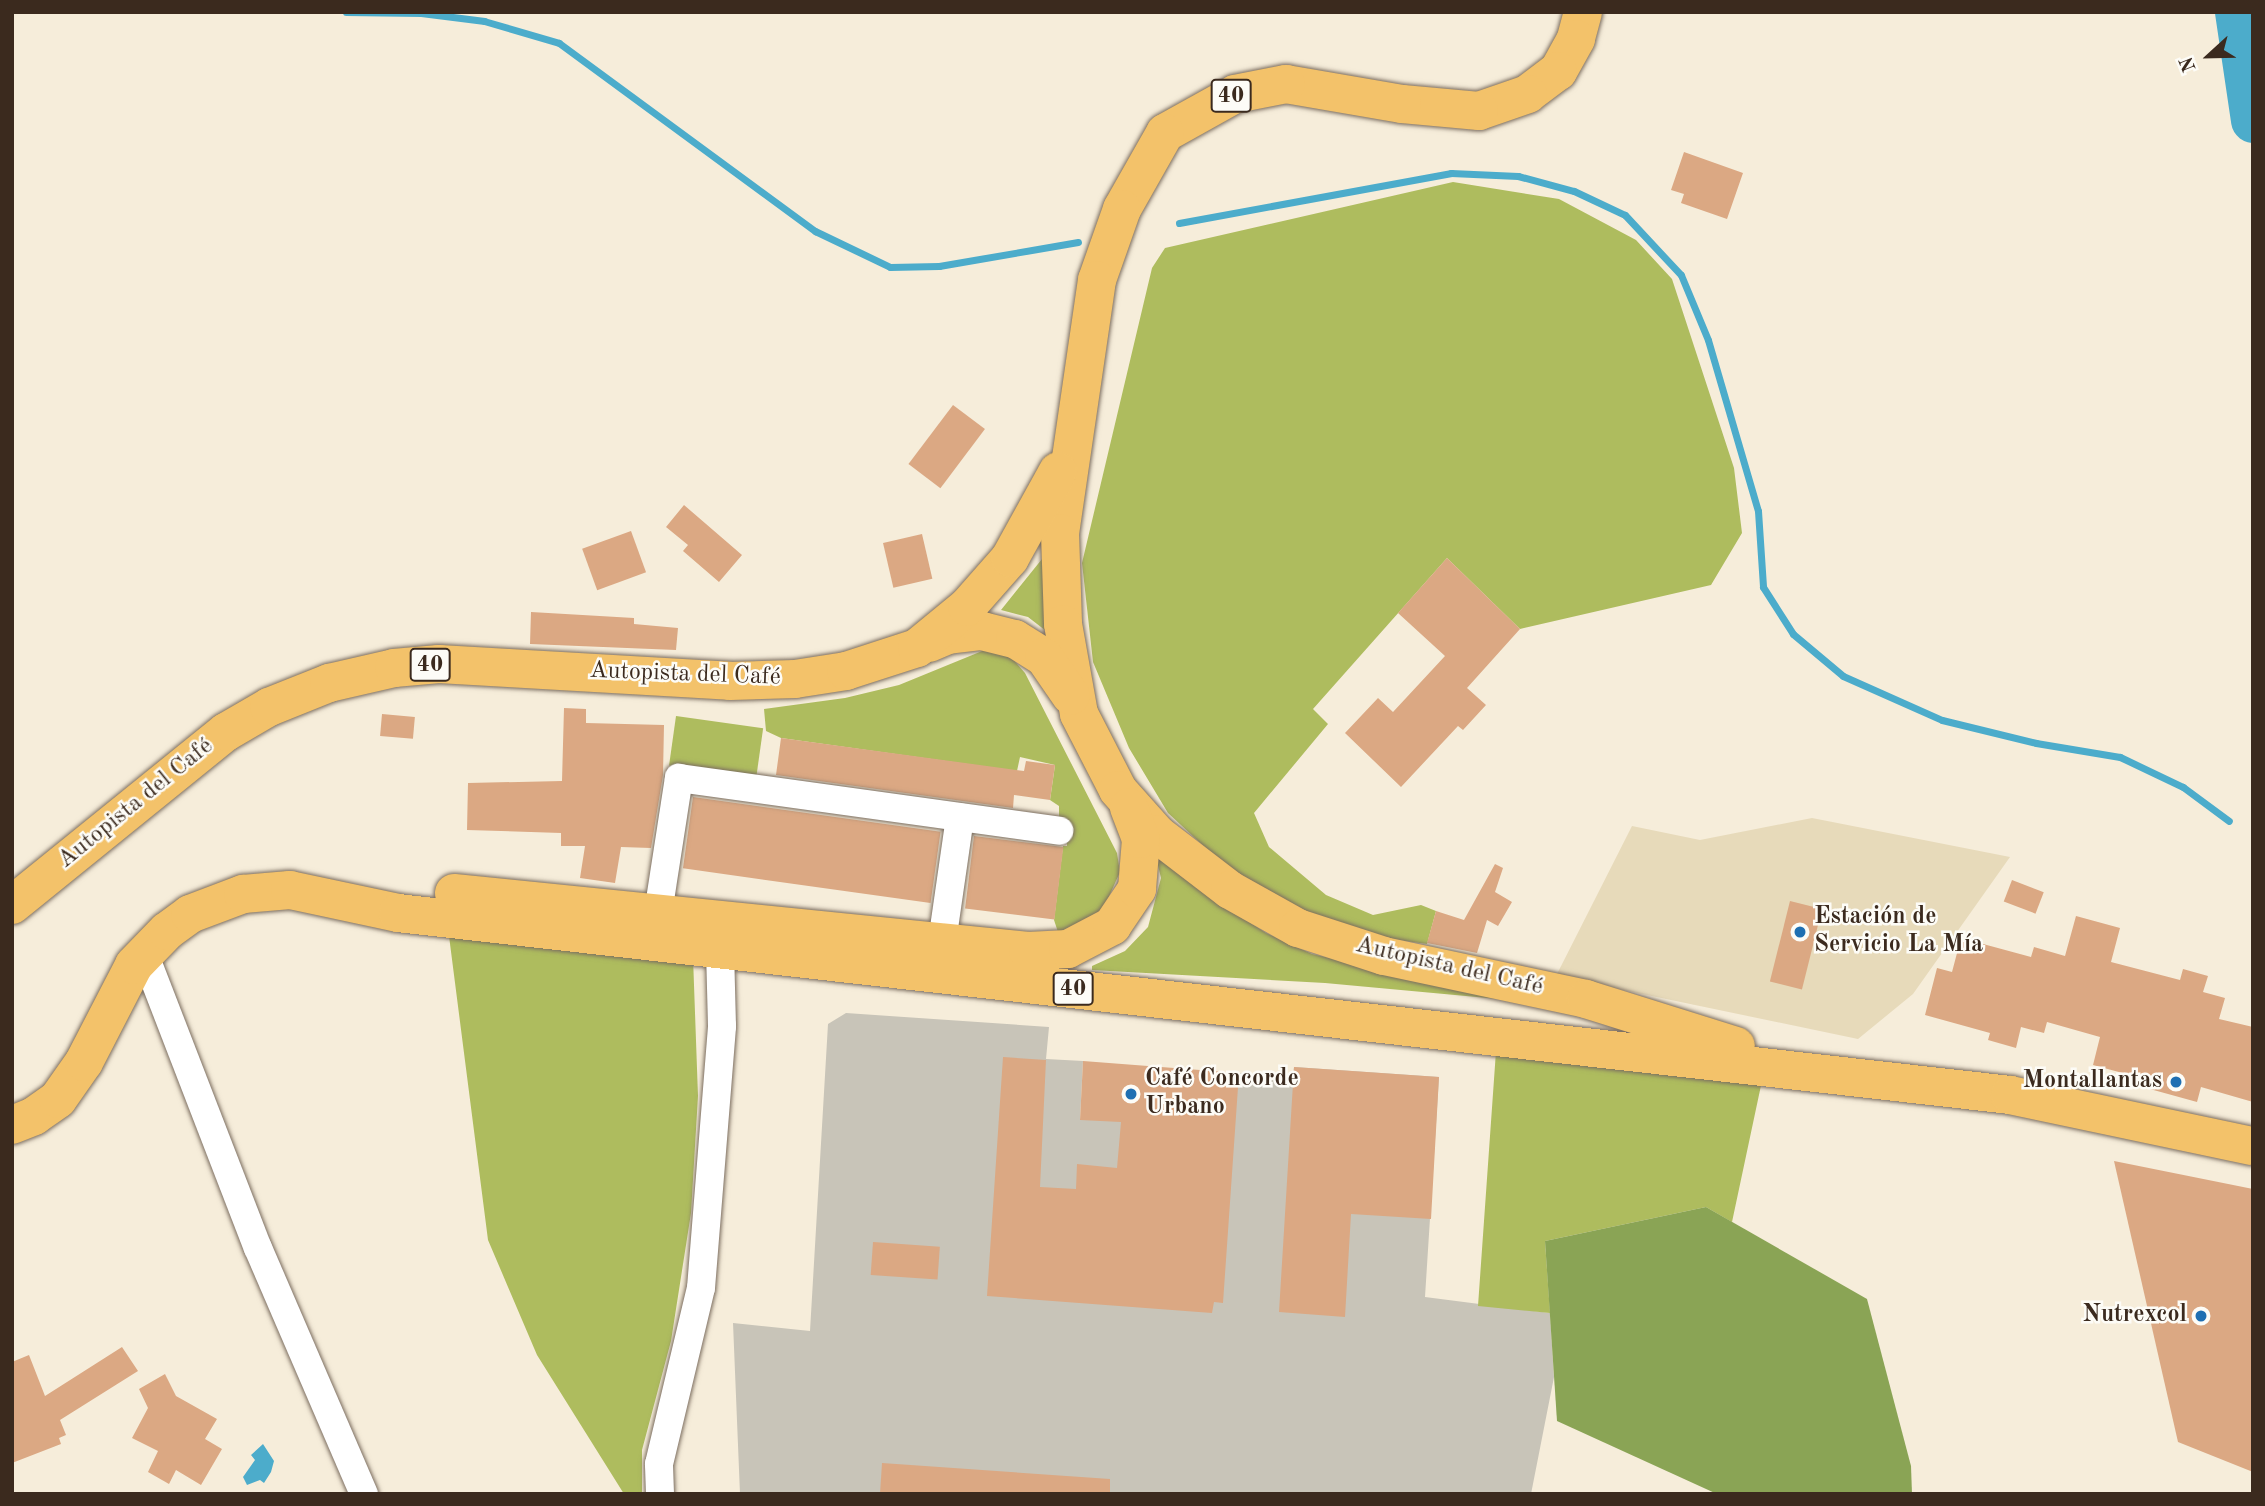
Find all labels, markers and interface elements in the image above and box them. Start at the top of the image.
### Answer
north arrow [2174,21,2244,91]
text: N [2178,54,2201,74]
road number: 40 [1210,76,1252,116]
road number: 40 [409,646,451,684]
street label: Autopista del Café [589,657,781,693]
street label: Autopista del Café [53,733,219,875]
place label: Estación de Servicio La Mía [1814,904,1983,960]
marker: Estación de Servicio La Mía [1792,924,1808,940]
street label: Autopista del Café [1353,931,1545,1003]
road number: 40 [1052,970,1094,1008]
place label: Café Concorde Urbano [1145,1066,1299,1122]
place label: Montallantas [2023,1068,2162,1096]
marker: Montallantas [2168,1074,2184,1090]
marker: Café Concorde Urbano [1123,1086,1139,1102]
place label: Nutrexcol [2083,1302,2187,1330]
marker: Nutrexcol [2193,1308,2209,1324]

